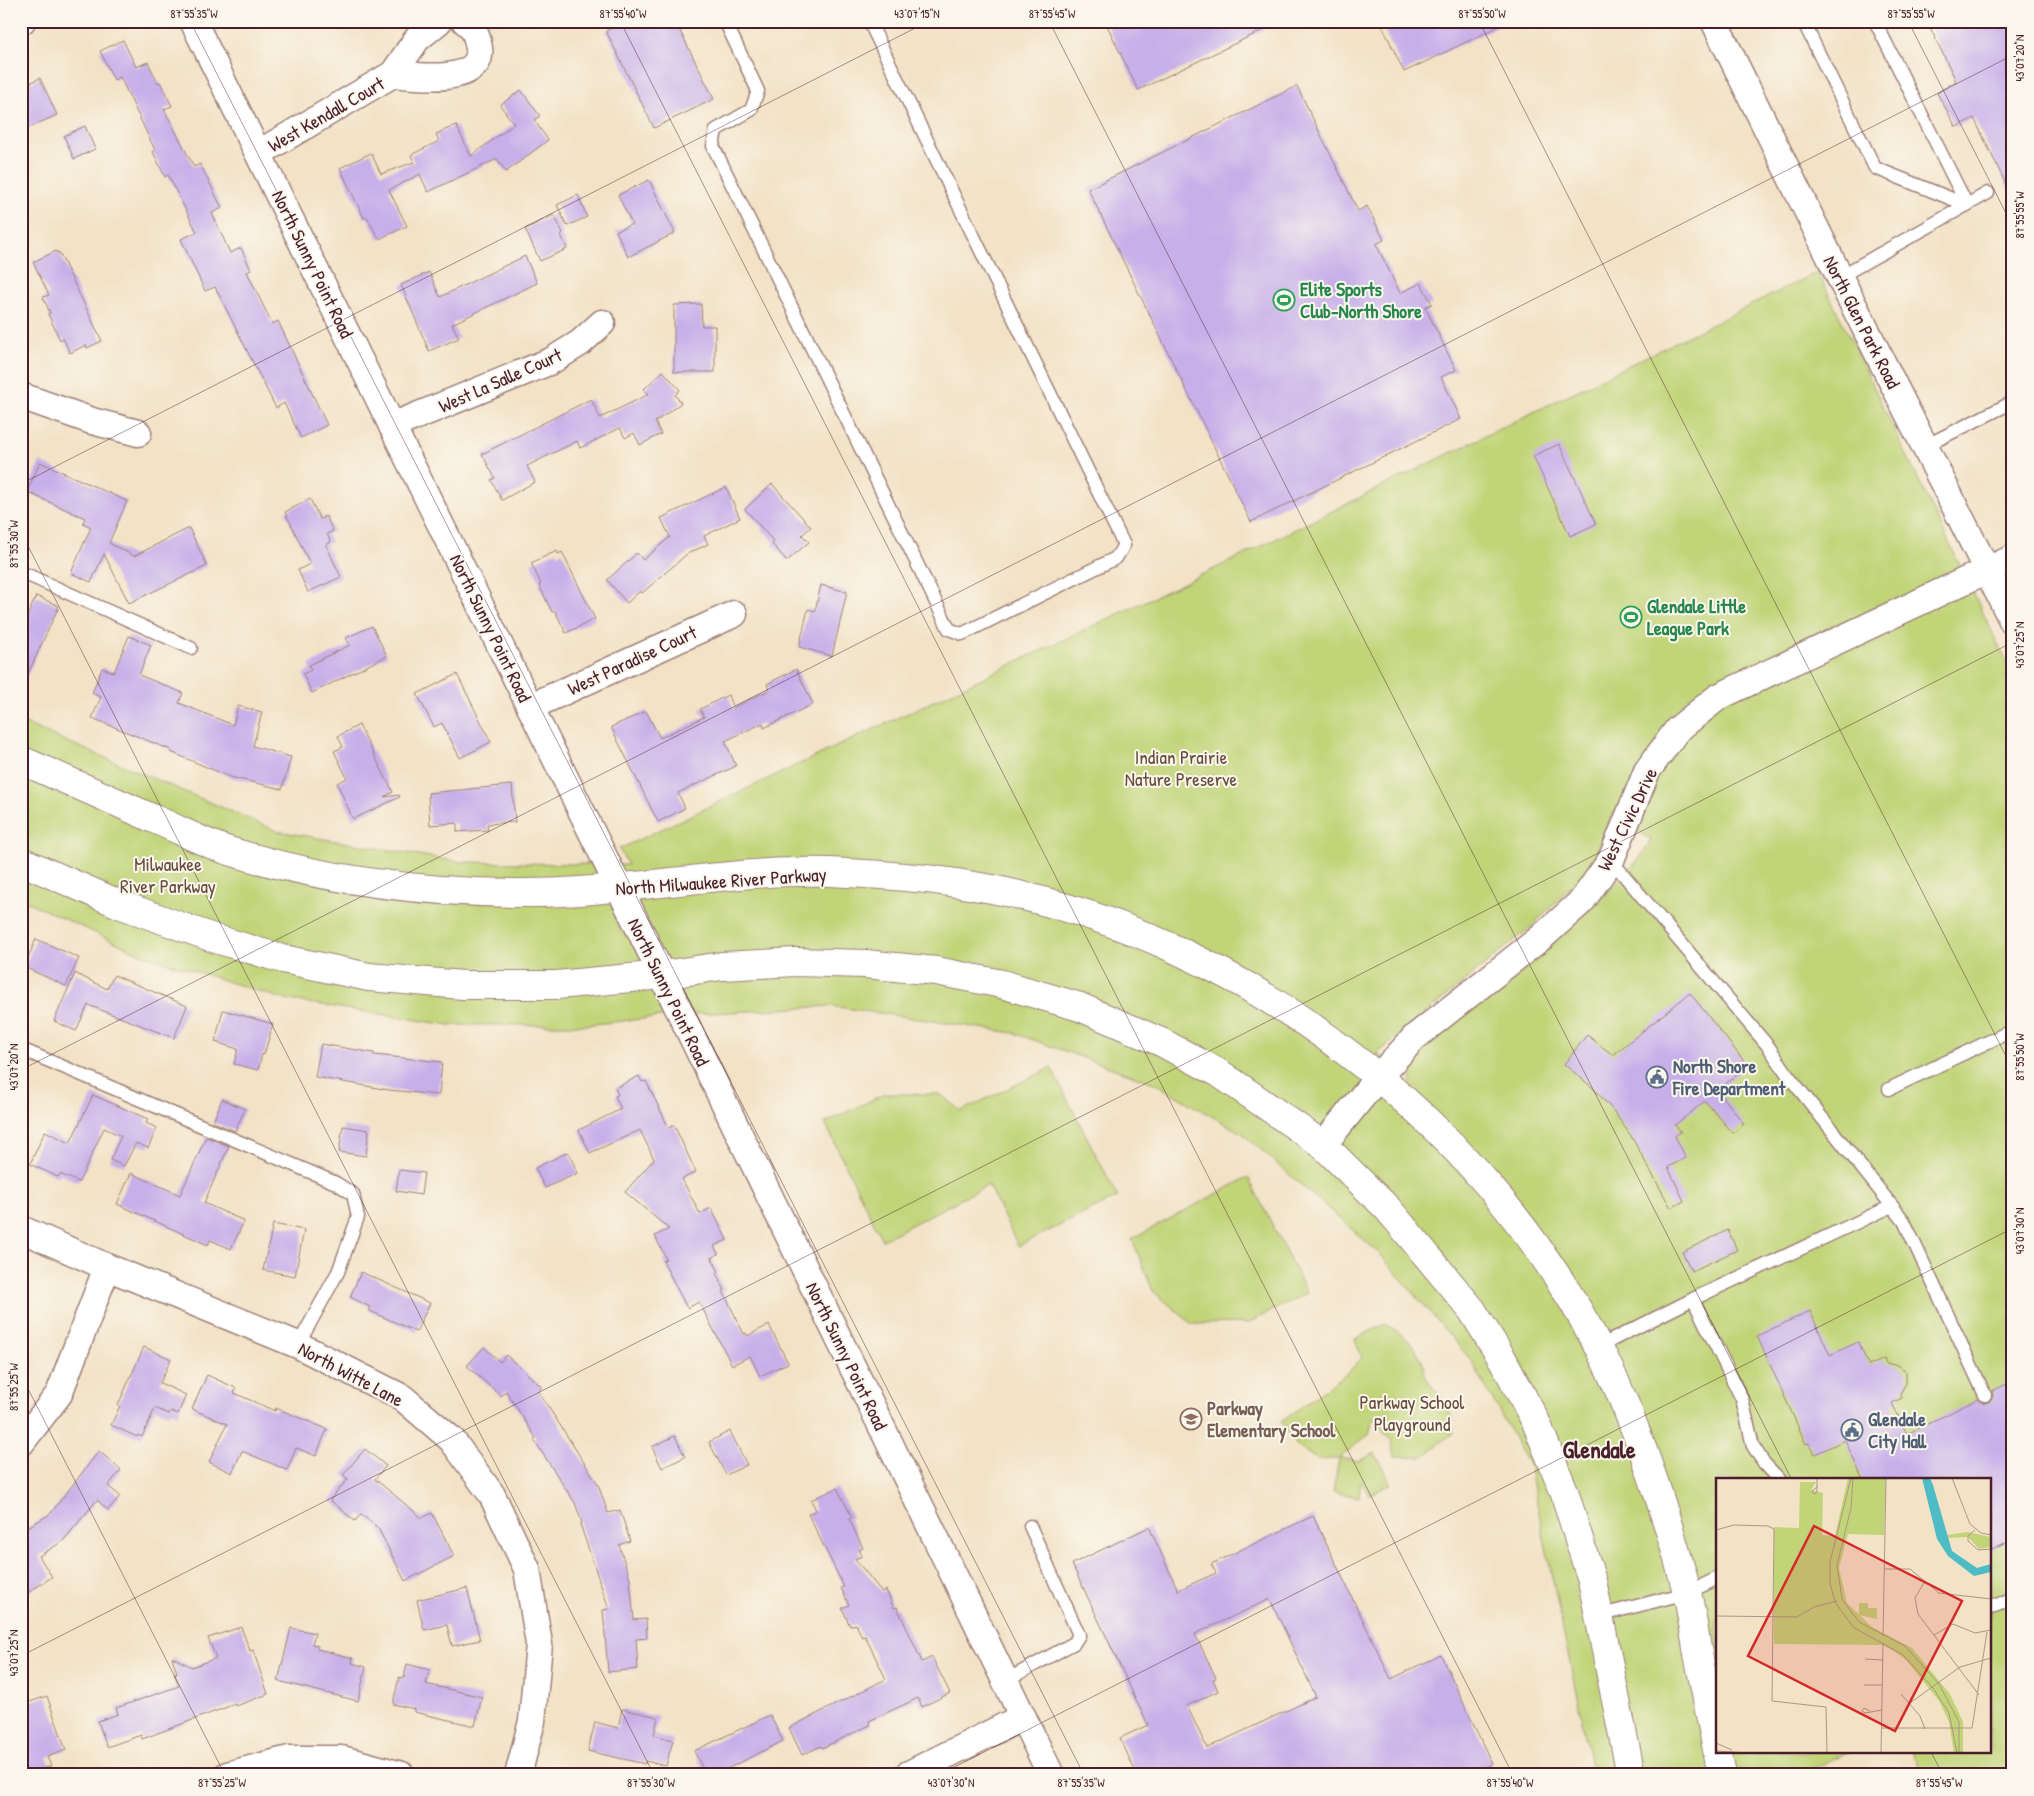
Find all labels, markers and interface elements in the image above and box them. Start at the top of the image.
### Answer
text: 87°55'35"W [170,5,218,22]
text: 87°55'40"W [600,5,647,22]
text: 43°07'15"N [894,5,940,22]
text: 87°55'45"W [1029,5,1076,22]
text: 87°55'50"W [1458,5,1506,22]
text: 87°55'55"W [1887,5,1935,22]
text: 43°07'20"N [2011,35,2028,81]
street label: West Kendall Court [263,70,389,158]
street label: North Sunny Point Road [266,186,360,343]
text: 87°55'55"W [2011,191,2028,239]
street label: North Glen Park Road [1817,251,1907,393]
place label: Elite Sports Club-North Shore [1300,276,1422,324]
sports icon: Elite Sports Club-North Shore [1272,288,1296,312]
street label: West La Salle Court [434,341,566,419]
text: 87°55'30"W [5,519,22,568]
street label: North Sunny Point Road [444,550,538,707]
place label: Glendale Little League Park [1647,593,1747,642]
sports icon: Glendale Little League Park [1619,605,1643,629]
street label: West Paradise Court [563,619,701,701]
text: 43°07'25"N [2011,622,2028,668]
park label: Indian Prairie Nature Preserve [1125,744,1238,792]
street label: West Civic Drive [1591,763,1663,875]
park label: Milwaukee River Parkway [120,851,216,899]
street label: North Milwaukee River Parkway [615,861,827,901]
street label: North Sunny Point Road [622,914,716,1071]
text: 87°55'50"W [2011,1033,2028,1081]
text: 43°07'20"N [5,1044,22,1090]
place label: North Shore Fire Department [1672,1053,1787,1102]
public building icon: North Shore Fire Department [1645,1065,1669,1089]
text: 43°07'30"N [2011,1208,2028,1254]
street label: North Sunny Point Road [800,1278,894,1435]
street label: North Witte Lane [294,1335,409,1413]
text: 87°55'25"W [5,1363,22,1411]
park label: Parkway School Playground [1360,1389,1465,1437]
place label: Parkway Elementary School [1207,1395,1336,1444]
place label: Glendale City Hall [1868,1406,1927,1455]
school or university icon: Parkway Elementary School [1179,1407,1203,1431]
public building icon: Glendale City Hall [1840,1418,1864,1442]
district label: Glendale [1562,1433,1636,1465]
inset map [1716,1478,1992,1754]
text: 43°07'25"N [5,1630,22,1676]
text: 87°55'25"W [198,1774,246,1791]
text: 87°55'30"W [627,1774,676,1791]
text: 43°07'30"N [928,1774,974,1791]
text: 87°55'35"W [1057,1774,1105,1791]
text: 87°55'40"W [1487,1774,1534,1791]
text: 87°55'45"W [1916,1774,1963,1791]

